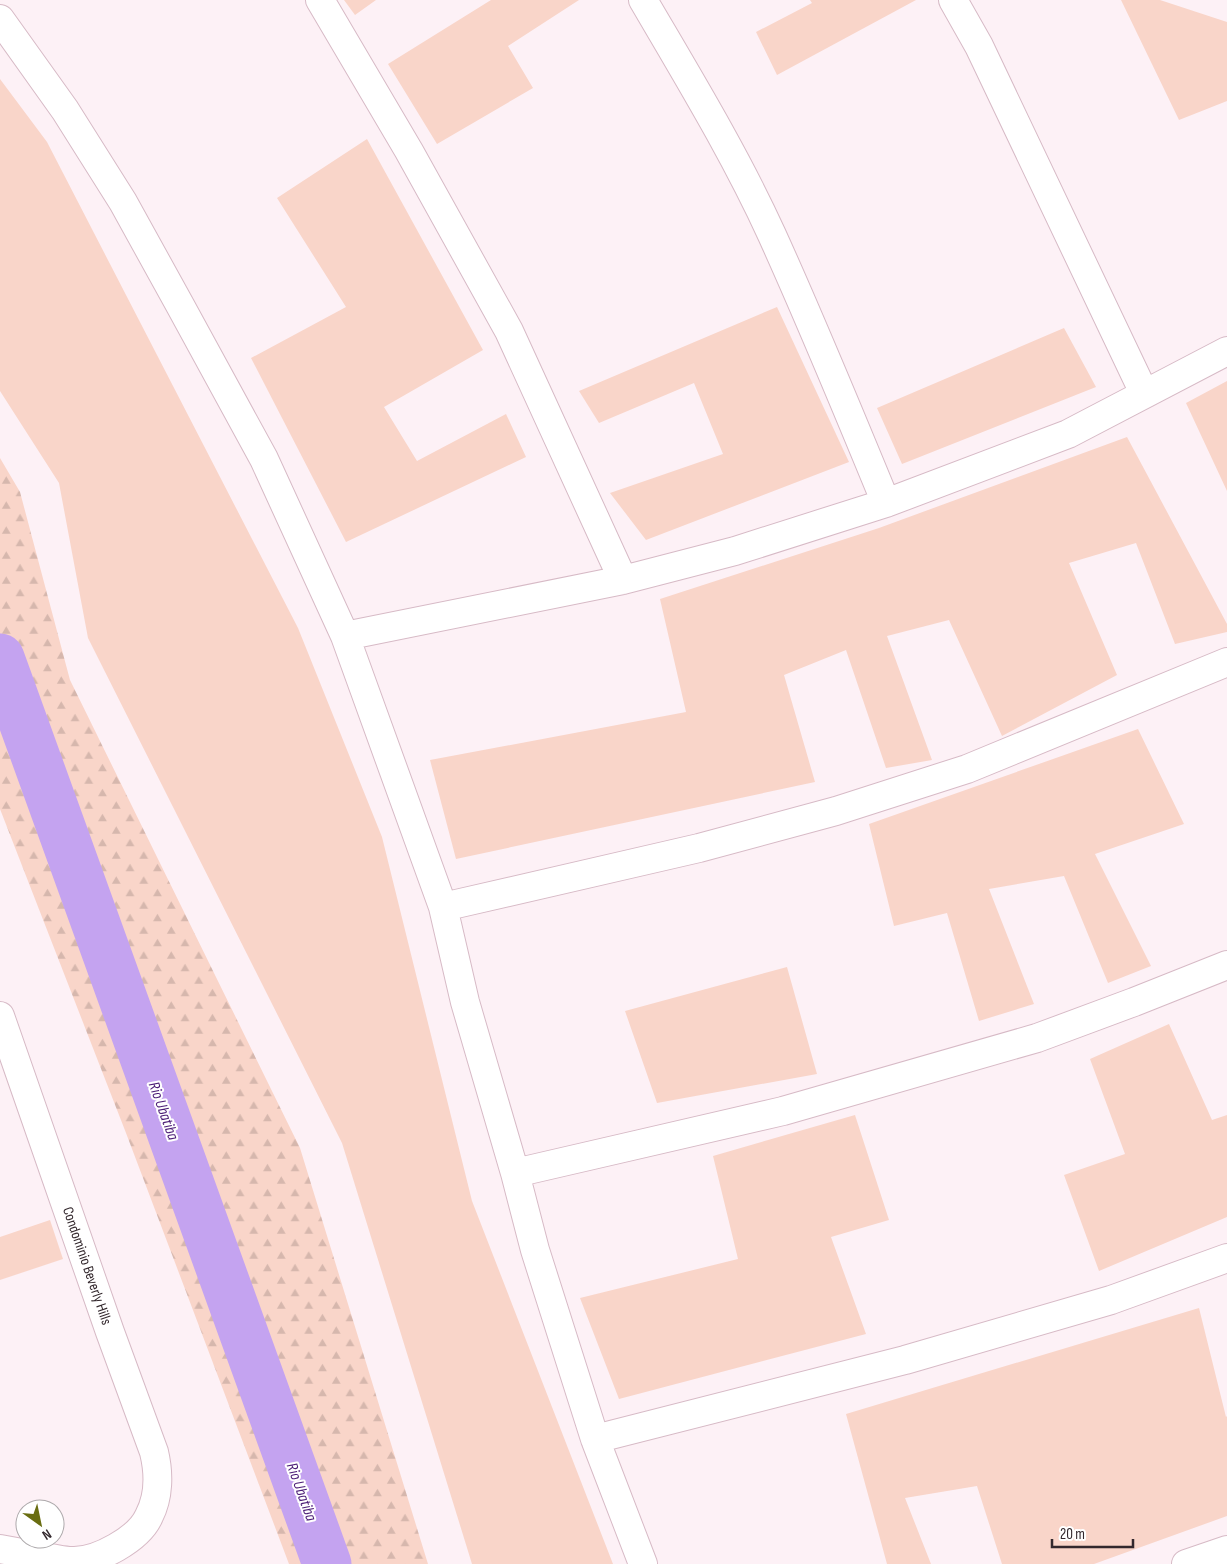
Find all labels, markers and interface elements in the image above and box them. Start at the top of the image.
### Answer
water label: Rio Ubatiba [144,1079,182,1143]
street label: Condominio Beverly Hills [58,1205,116,1327]
water label: Rio Ubatiba [282,1460,320,1524]
north arrow [15,1499,65,1549]
scale bar [1052,1516,1133,1548]
text: N [39,1525,55,1544]
text: 20 m [1060,1525,1085,1544]

